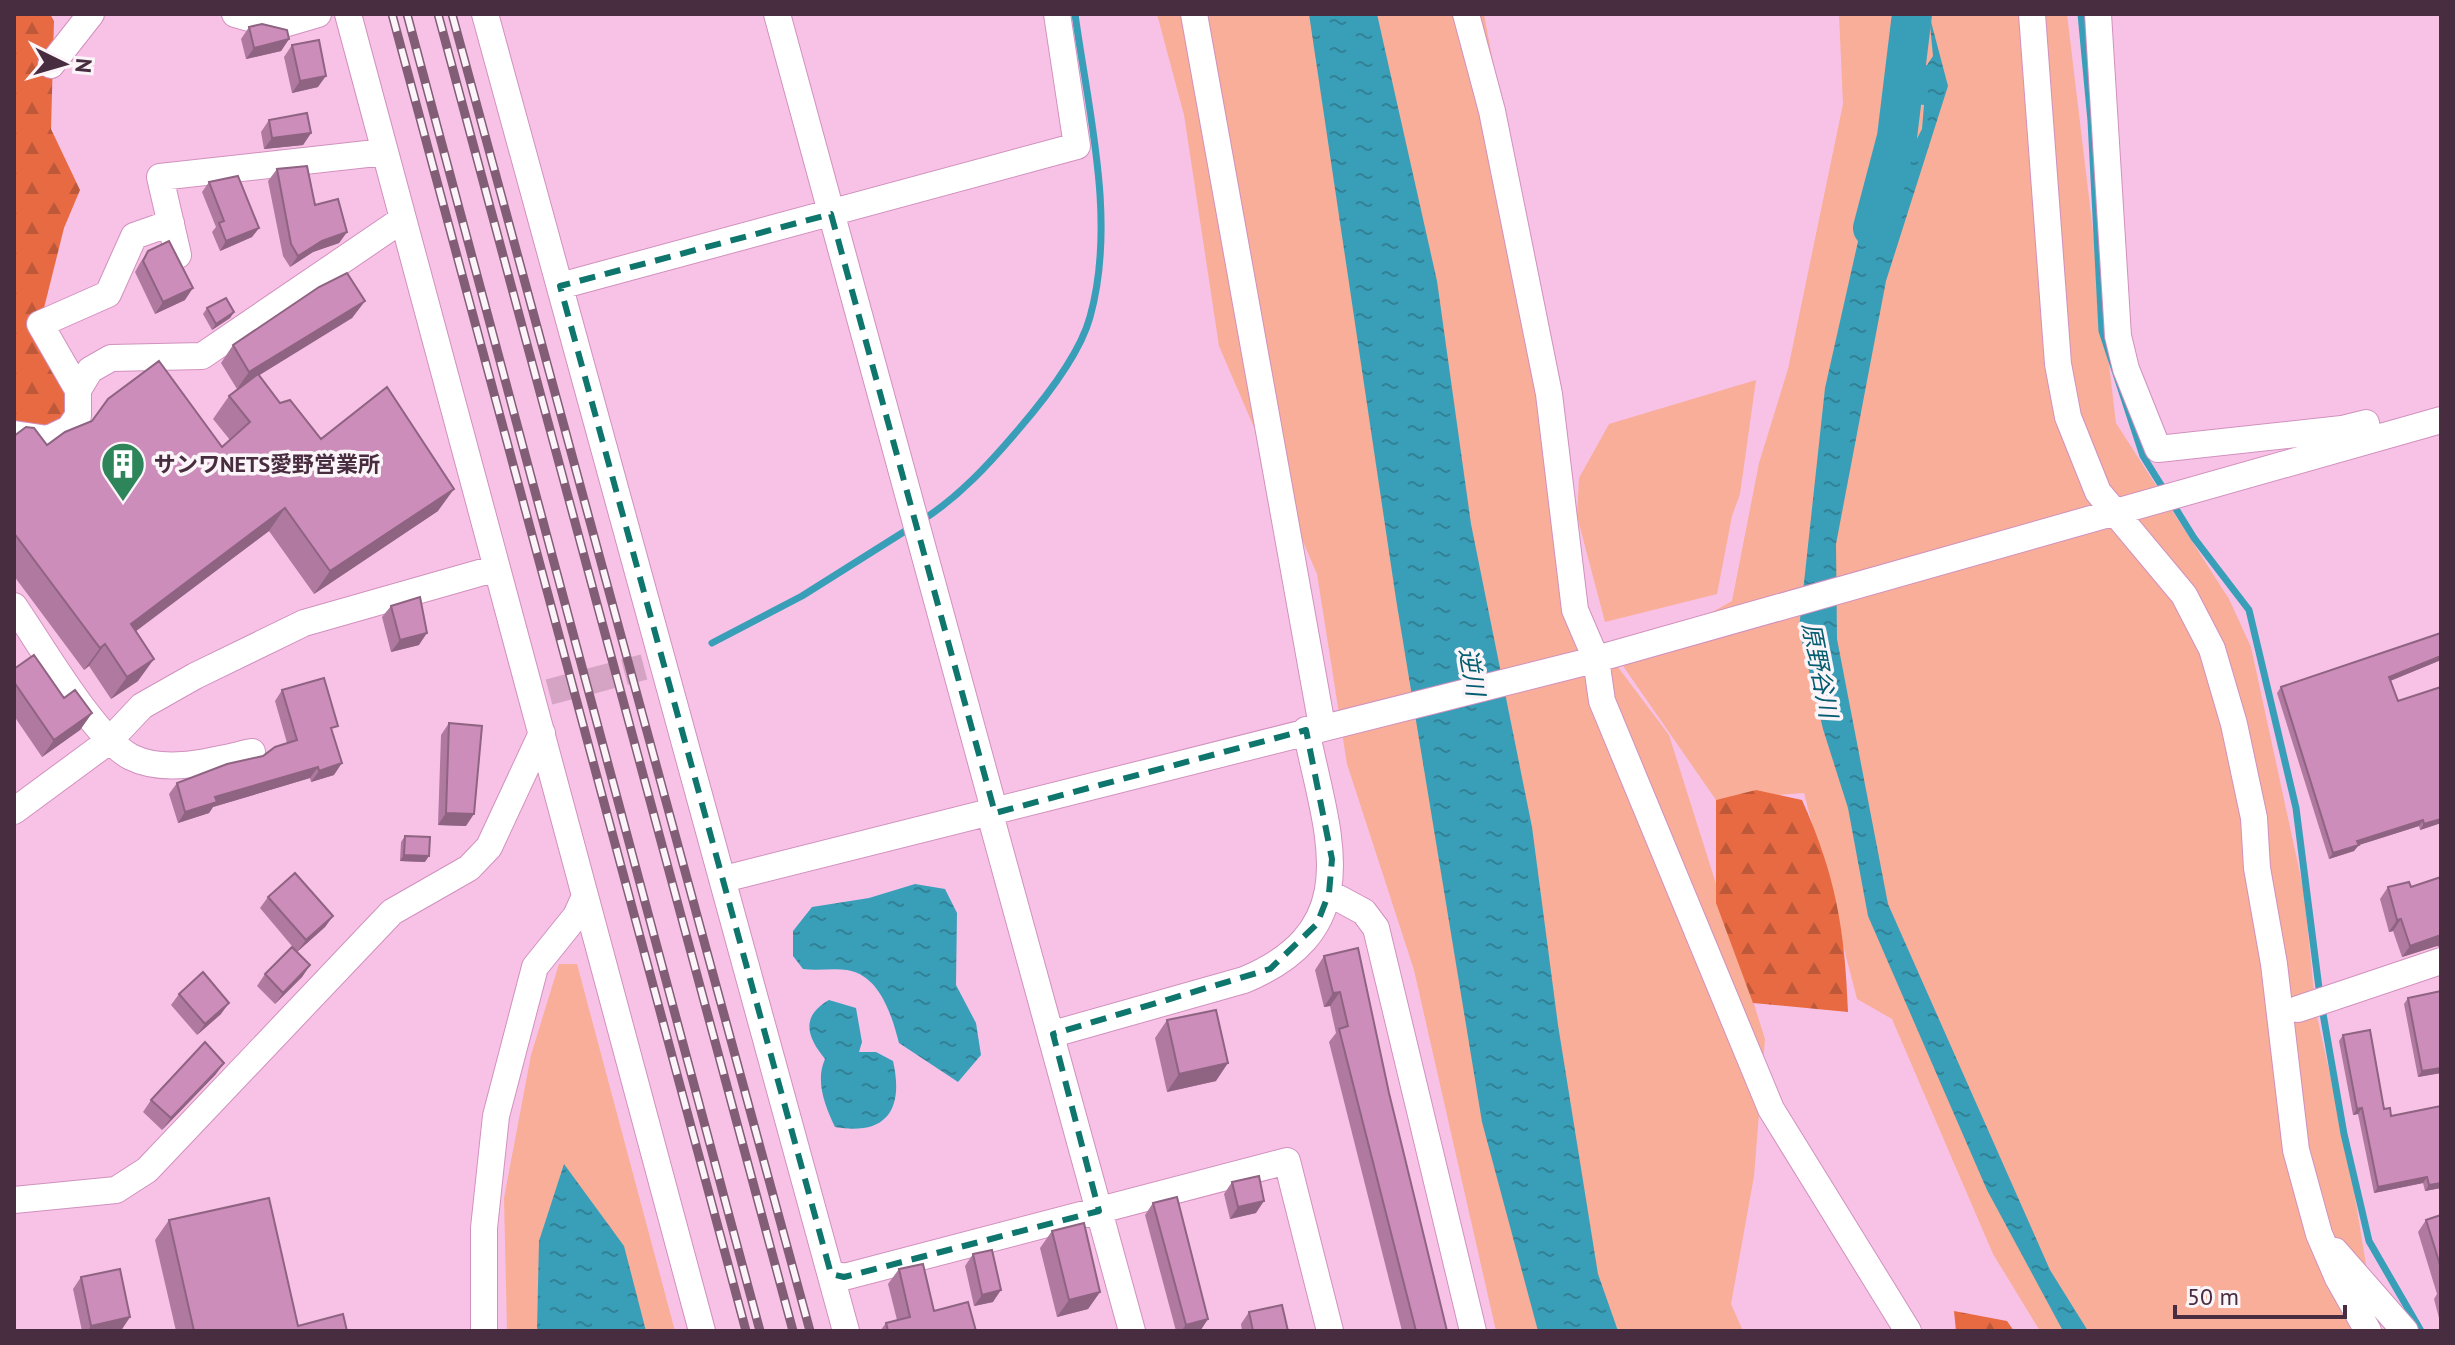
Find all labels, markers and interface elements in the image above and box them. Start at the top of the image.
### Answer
north arrow [24,24,104,104]
text: N [69,57,99,74]
building icon: サンワNETS愛野営業所 [99,440,147,503]
place label: サンワNETS愛野営業所 [154,450,380,478]
water label: 原野谷川 [1796,620,1845,723]
water label: 逆川 [1453,646,1492,701]
scale bar [2175,1269,2345,1319]
text: 50 m [2187,1281,2239,1312]

